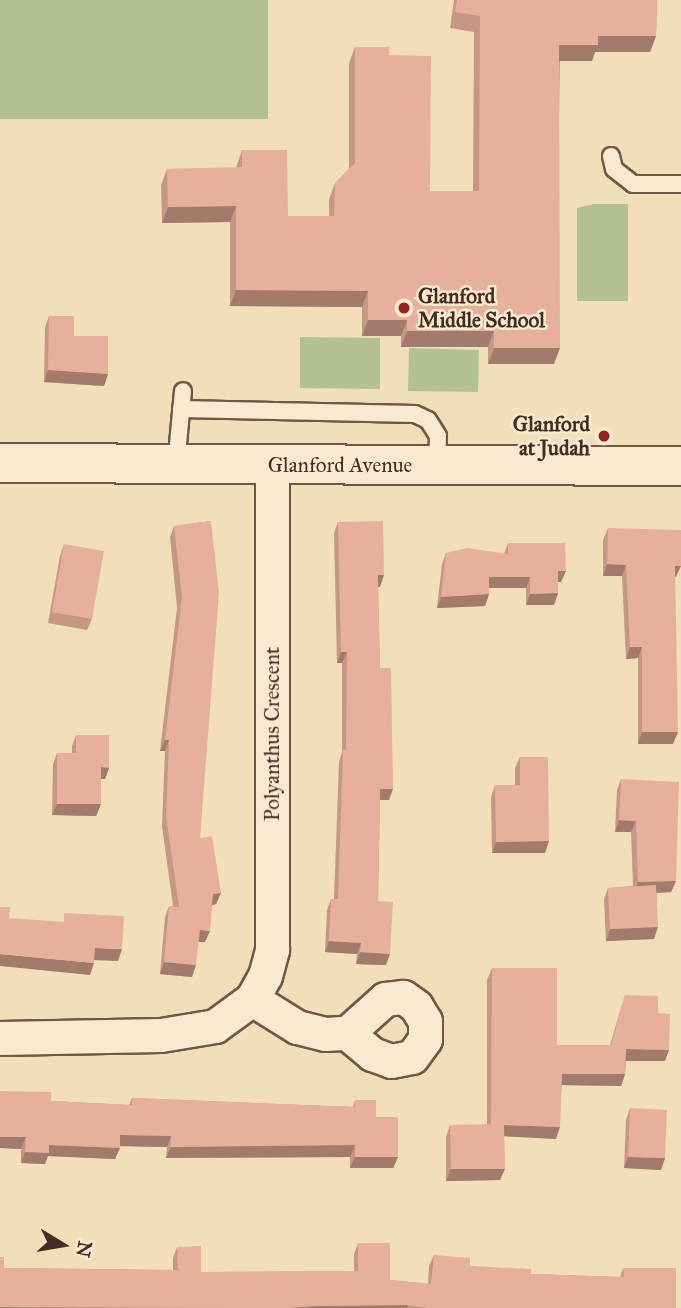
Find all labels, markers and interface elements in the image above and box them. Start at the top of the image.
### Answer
place label: Glanford Middle School [418,283,545,333]
marker: Glanford Middle School [396,300,412,316]
place label: Glanford at Judah [513,411,590,461]
marker: Glanford at Judah [596,428,612,444]
street label: Glanford Avenue [268,452,412,478]
street label: Polyanthus Crescent [259,647,285,821]
north arrow [28,1210,98,1280]
text: N [71,1239,97,1259]

